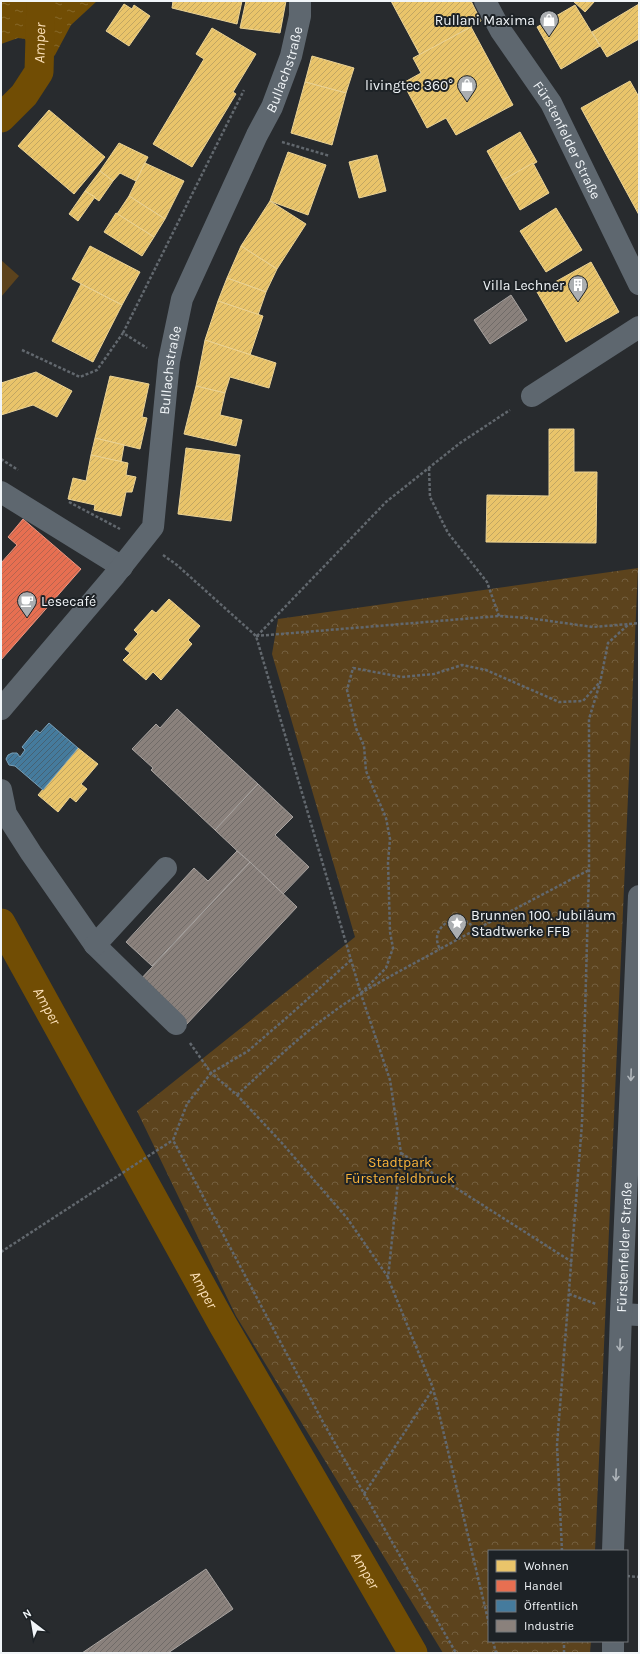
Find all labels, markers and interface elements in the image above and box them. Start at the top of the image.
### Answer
shop icon: Rullani Maxima [538,9,560,37]
place label: Rullani Maxima [435,12,535,29]
water label: Amper [30,22,49,64]
street label: Bullachstraße [262,25,306,116]
shop icon: livingtec 360° [456,74,478,102]
place label: livingtec 360° [365,77,453,94]
street label: Fürstenfelder Straße [530,78,605,202]
building icon: Villa Lechner [567,274,589,302]
place label: Villa Lechner [483,277,565,294]
street label: Bullachstraße [155,324,185,415]
cafe icon: Lesecafé [16,590,38,618]
place label: Lesecafé [41,593,96,610]
place label: Brunnen 100. Jubiläum Stadtwerke FFB [471,907,616,940]
place icon: Brunnen 100. Jubiläum Stadtwerke FFB [446,912,468,940]
water label: Amper [29,984,65,1029]
one-way arrow [628,1068,635,1081]
park label: Stadtpark Fürstenfeldbruck [345,1154,455,1187]
street label: Fürstenfelder Straße [613,1181,635,1313]
water label: Amper [186,1268,222,1313]
one-way arrow [616,1338,624,1351]
one-way arrow [612,1468,619,1481]
water label: Amper [347,1549,384,1593]
legend [488,1550,628,1642]
text: Wohnen [524,1559,569,1573]
text: Handel [524,1579,563,1593]
text: Öffentlich [524,1599,578,1613]
north arrow [12,1602,52,1642]
text: N [20,1606,34,1621]
text: Industrie [524,1619,574,1633]

